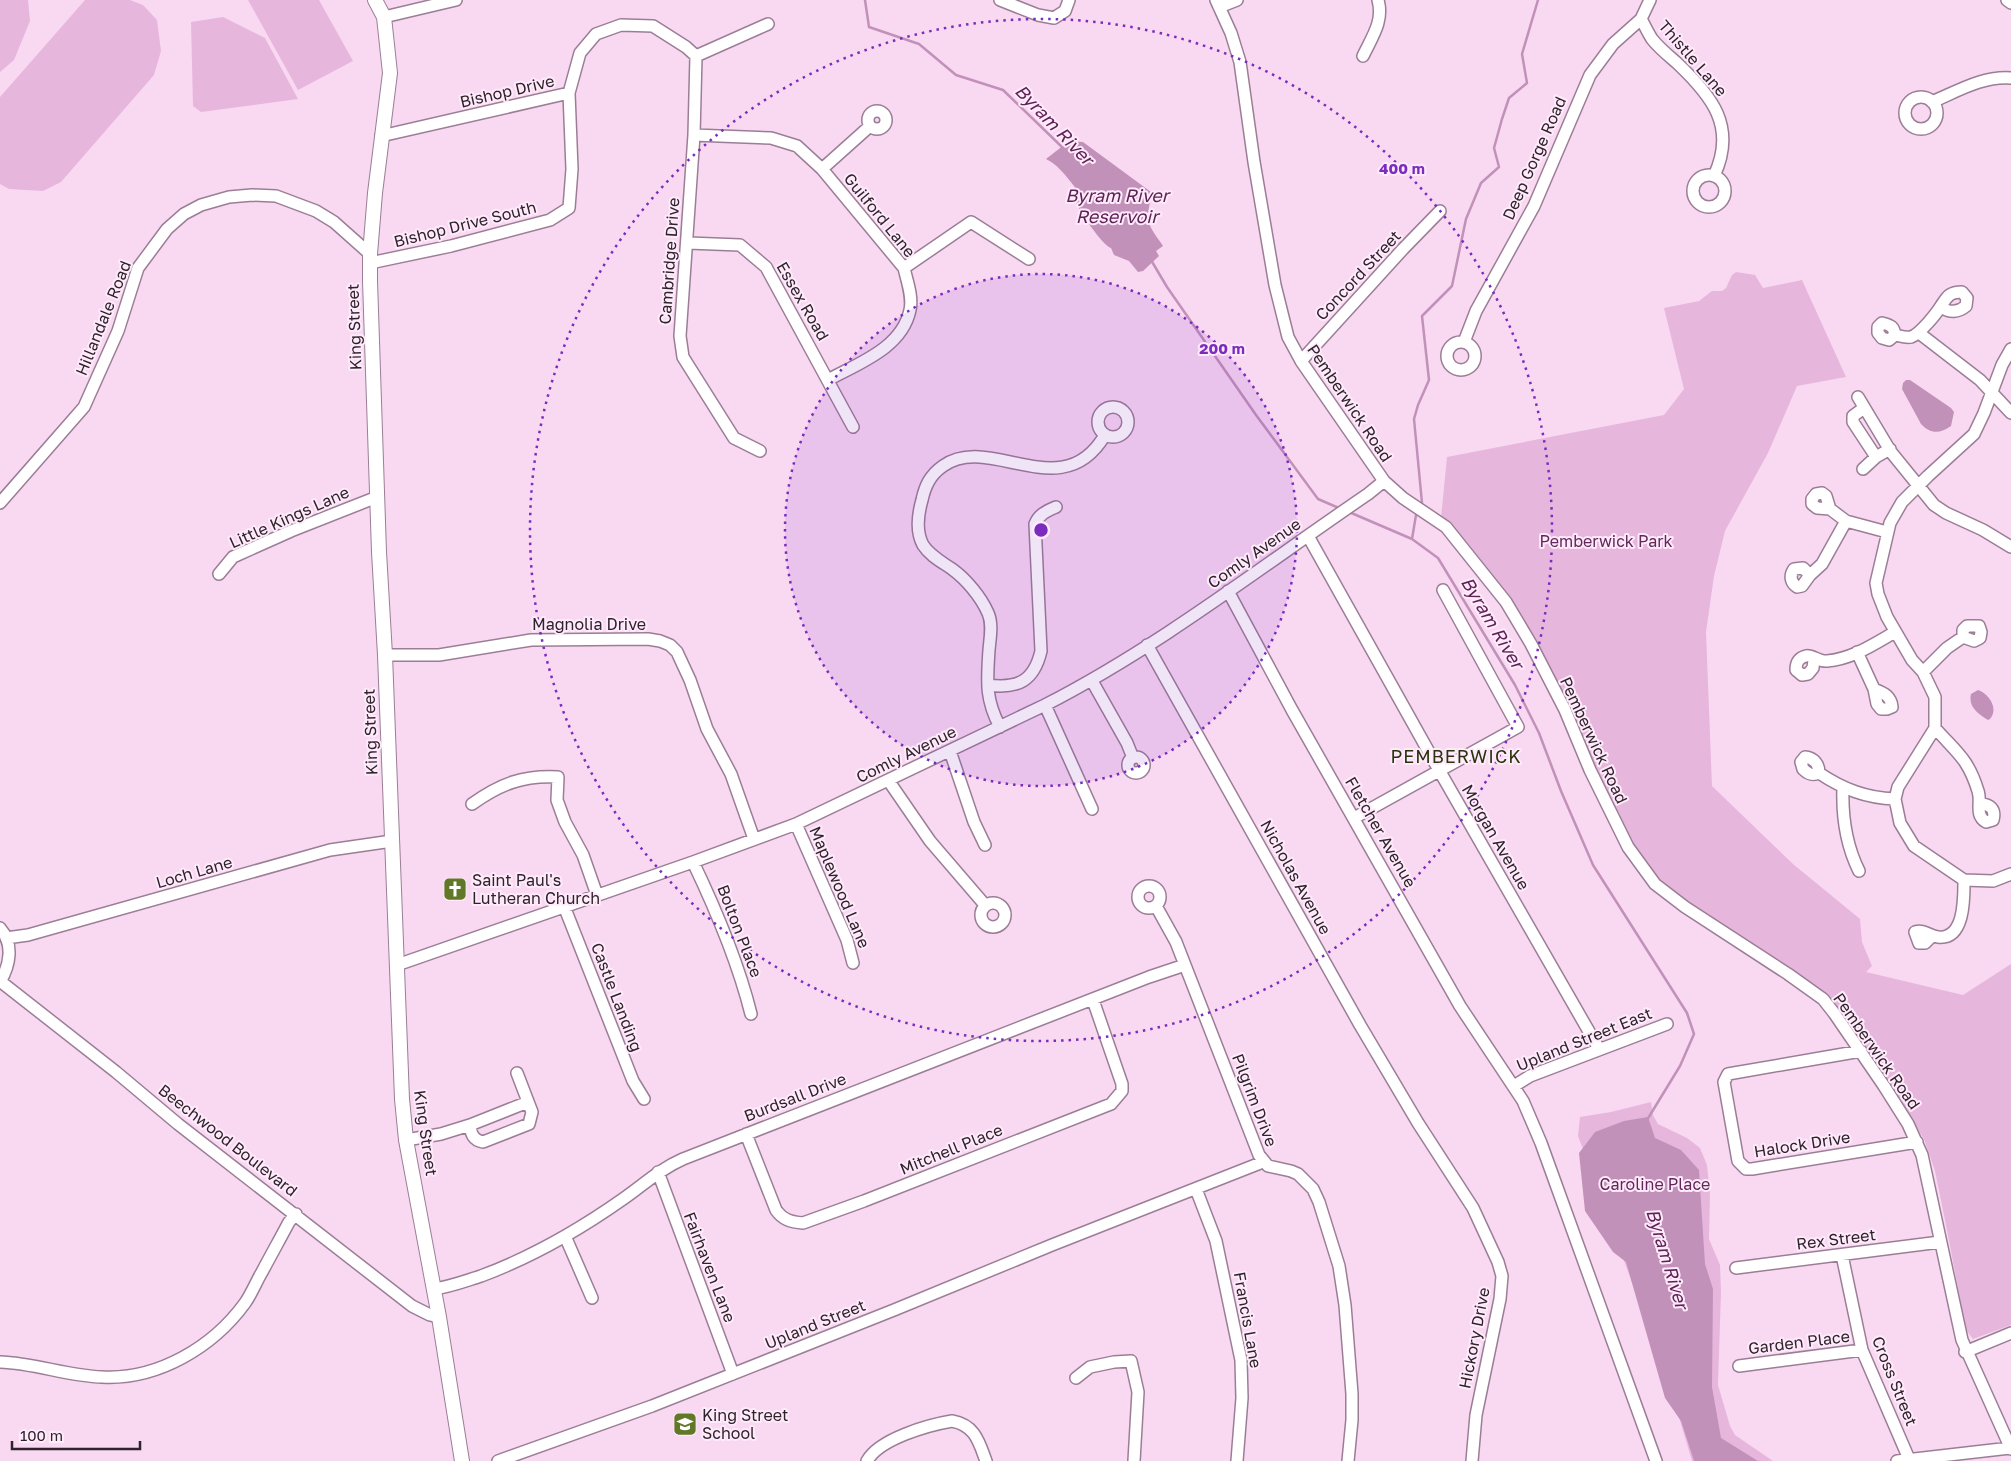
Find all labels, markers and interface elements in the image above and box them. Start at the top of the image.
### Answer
street label: Thistle Lane [1654,16,1732,100]
street label: Bishop Drive [458,70,556,112]
water label: Byram River [1011,79,1101,171]
street label: Deep Gorge Road [1498,93,1570,223]
text: 400 m [1379,159,1425,177]
street label: Guilford Lane [840,169,920,261]
water label: Byram River Reservoir [1065,184,1172,227]
street label: Bishop Drive South [392,197,538,251]
street label: Cambridge Drive [655,197,683,325]
street label: Concord Street [1311,226,1405,324]
street label: Hillandale Road [71,258,135,378]
street label: Essex Road [772,258,834,344]
street label: King Street [342,283,366,371]
text: 200 m [1199,339,1245,357]
street label: Pemberwick Road [1303,340,1397,466]
street label: Little Kings Lane [226,482,352,552]
street label: Comly Avenue [1204,514,1304,592]
centre of rings [1032,521,1050,539]
park label: Pemberwick Park [1539,531,1673,551]
water label: Byram River [1457,572,1531,675]
street label: Magnolia Drive [532,614,646,634]
street label: Pemberwick Road [1556,673,1632,807]
street label: King Street [358,688,382,776]
street label: Comly Avenue [853,721,959,787]
district label: PEMBERWICK [1390,745,1522,767]
street label: Fletcher Avenue [1341,773,1421,891]
street label: Morgan Avenue [1458,781,1534,893]
street label: Nicholas Avenue [1256,816,1336,938]
street label: Maplewood Lane [805,823,875,951]
street label: Loch Lane [153,852,235,892]
place label: Saint Paul's Lutheran Church [472,870,600,908]
church icon: Saint Paul's Lutheran Church [442,876,468,902]
street label: Bolton Place [713,882,767,980]
street label: Castle Landing [587,940,647,1054]
street label: Pemberwick Road [1829,989,1925,1113]
street label: Upland Street East [1513,1003,1655,1075]
street label: Pilgrim Drive [1228,1051,1282,1149]
street label: Burdsall Drive [741,1068,849,1126]
street label: Beechwood Boulevard [155,1080,301,1200]
street label: King Street [410,1089,442,1177]
street label: Mitchell Place [897,1119,1005,1179]
street label: Halock Drive [1752,1127,1852,1161]
park label: Caroline Place [1600,1174,1710,1194]
water label: Byram River [1642,1206,1694,1314]
street label: Fairhaven Lane [680,1209,740,1325]
street label: Rex Street [1795,1224,1877,1254]
street label: Francis Lane [1230,1270,1266,1370]
street label: Hickory Drive [1454,1286,1494,1390]
street label: Upland Street [762,1295,868,1353]
street label: Garden Place [1747,1326,1851,1358]
street label: Cross Street [1868,1333,1922,1429]
place label: King Street School [702,1405,788,1443]
school or university icon: King Street School [672,1411,698,1437]
scale bar [12,1418,140,1450]
text: 100 m [20,1426,63,1444]

